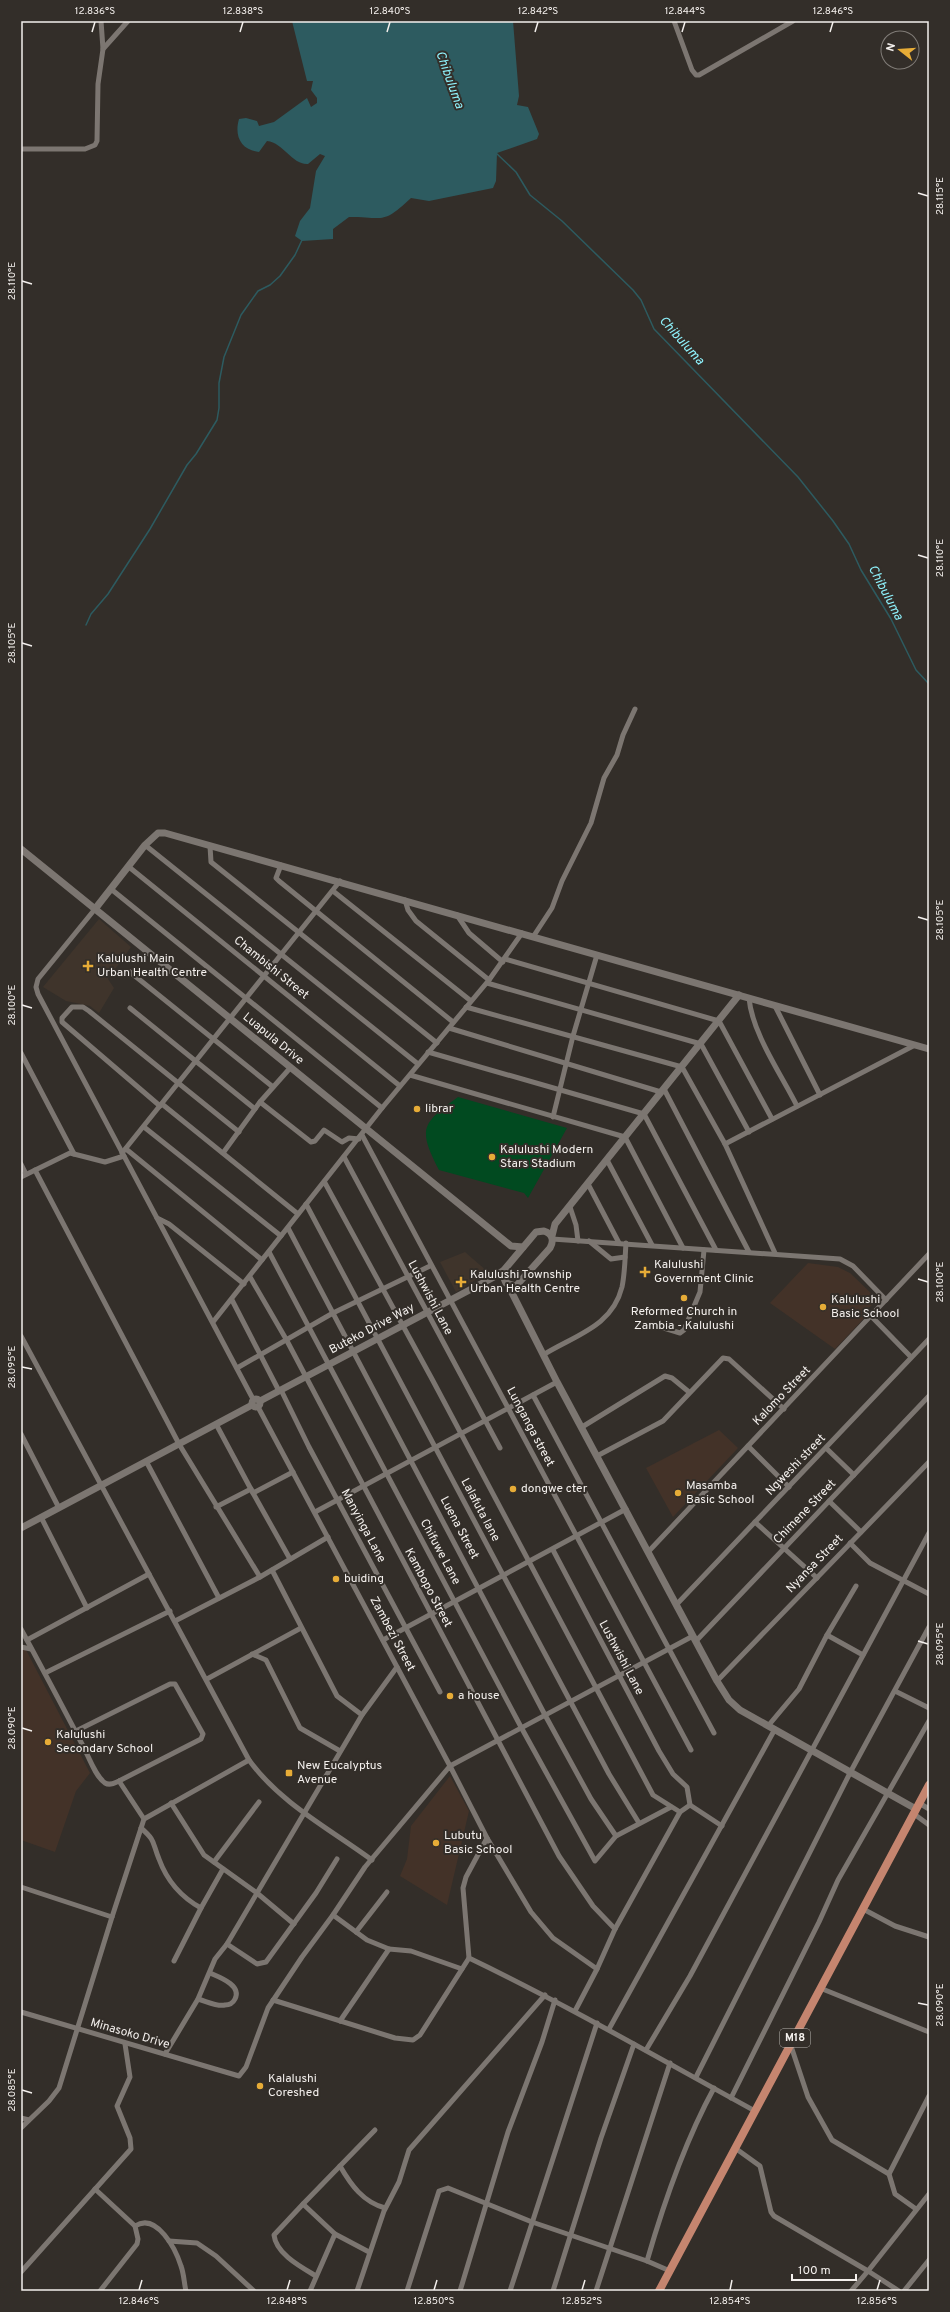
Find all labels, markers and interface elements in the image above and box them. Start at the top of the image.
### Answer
text: 12.836°S [75,5,115,18]
text: 12.838°S [223,5,263,18]
text: 12.840°S [370,5,410,18]
text: 12.842°S [518,5,558,18]
text: 12.844°S [665,5,705,18]
text: 12.846°S [813,5,853,18]
north arrow [880,30,920,70]
text: N [884,42,899,53]
water label: Chibuluma [431,49,467,111]
text: 28.115°E [934,177,947,215]
text: 28.110°E [6,262,19,300]
water label: Chibuluma [655,313,707,369]
text: 28.110°E [934,539,947,577]
water label: Chibuluma [864,563,906,624]
text: 28.105°E [6,623,19,663]
text: 28.105°E [934,900,947,940]
street label: Chambishi Street [230,933,312,1003]
place label: Kalulushi Main Urban Health Centre [97,951,207,981]
marker: Kalulushi Main Urban Health Centre [82,960,94,972]
text: 28.100°E [6,984,19,1026]
street label: Luapula Drive [239,1009,307,1069]
place label: librar [425,1101,454,1117]
marker: librar [412,1104,422,1114]
place label: Kalulushi Modern Stars Stadium [500,1142,593,1172]
marker: Kalulushi Modern Stars Stadium [487,1152,497,1162]
place label: Kalulushi Government Clinic [654,1257,754,1287]
street label: Lushwishi Lane [404,1258,456,1338]
text: 28.100°E [934,1261,947,1303]
marker: Kalulushi Government Clinic [639,1266,651,1278]
place label: Kalulushi Township Urban Health Centre [470,1267,580,1297]
marker: Kalulushi Township Urban Health Centre [455,1276,467,1288]
place label: Kalulushi Basic School [831,1292,899,1322]
marker: Reformed Church in Zambia - Kalulushi [679,1293,689,1303]
street label: Buteko Drive Way [327,1300,417,1358]
marker: Kalulushi Basic School [818,1302,828,1312]
place label: Reformed Church in Zambia - Kalulushi [631,1304,737,1334]
text: 28.095°E [6,1345,19,1389]
street label: Kalomo Street [750,1363,814,1429]
street label: Lunganga street [502,1384,558,1470]
street label: Ngweshi street [763,1431,829,1499]
street label: Lalafuta lane [457,1476,503,1544]
street label: Chimene Street [770,1476,840,1548]
place label: Masamba Basic School [686,1478,754,1508]
place label: dongwe cter [521,1481,588,1497]
marker: dongwe cter [508,1484,518,1494]
street label: Manyinga Lane [337,1486,389,1566]
marker: Masamba Basic School [673,1488,683,1498]
street label: Luena Street [436,1494,482,1562]
street label: Chifuwe Lane [416,1516,464,1588]
street label: Nyansa Street [783,1531,847,1597]
street label: Kambopo Street [400,1546,456,1630]
place label: buiding [344,1571,384,1587]
marker: buiding [331,1574,341,1584]
street label: Zambezi Street [366,1594,418,1674]
street label: Lushwishi Lane [595,1618,647,1698]
text: 28.095°E [934,1622,947,1666]
place label: a house [458,1688,499,1704]
marker: a house [445,1691,455,1701]
text: 28.090°E [6,1706,19,1750]
place label: Kalulushi Secondary School [56,1727,153,1757]
marker: Kalulushi Secondary School [43,1737,53,1747]
place label: New Eucalyptus Avenue [297,1758,382,1788]
marker: New Eucalyptus Avenue [284,1768,294,1778]
place label: Lubutu Basic School [444,1828,512,1858]
marker: Lubutu Basic School [431,1838,441,1848]
text: 28.090°E [934,1983,947,2027]
street label: Minasoko Drive [88,2015,172,2053]
road number: M18 [780,2029,810,2047]
text: 28.085°E [6,2068,19,2112]
place label: Kalalushi Coreshed [268,2071,319,2101]
marker: Kalalushi Coreshed [255,2081,265,2091]
scale bar [792,2256,856,2282]
text: 100 m [798,2263,831,2279]
text: 12.846°S [119,2295,159,2308]
text: 12.848°S [267,2295,307,2308]
text: 12.850°S [414,2295,454,2308]
text: 12.852°S [562,2295,602,2308]
text: 12.854°S [710,2295,750,2308]
text: 12.856°S [857,2295,897,2308]

